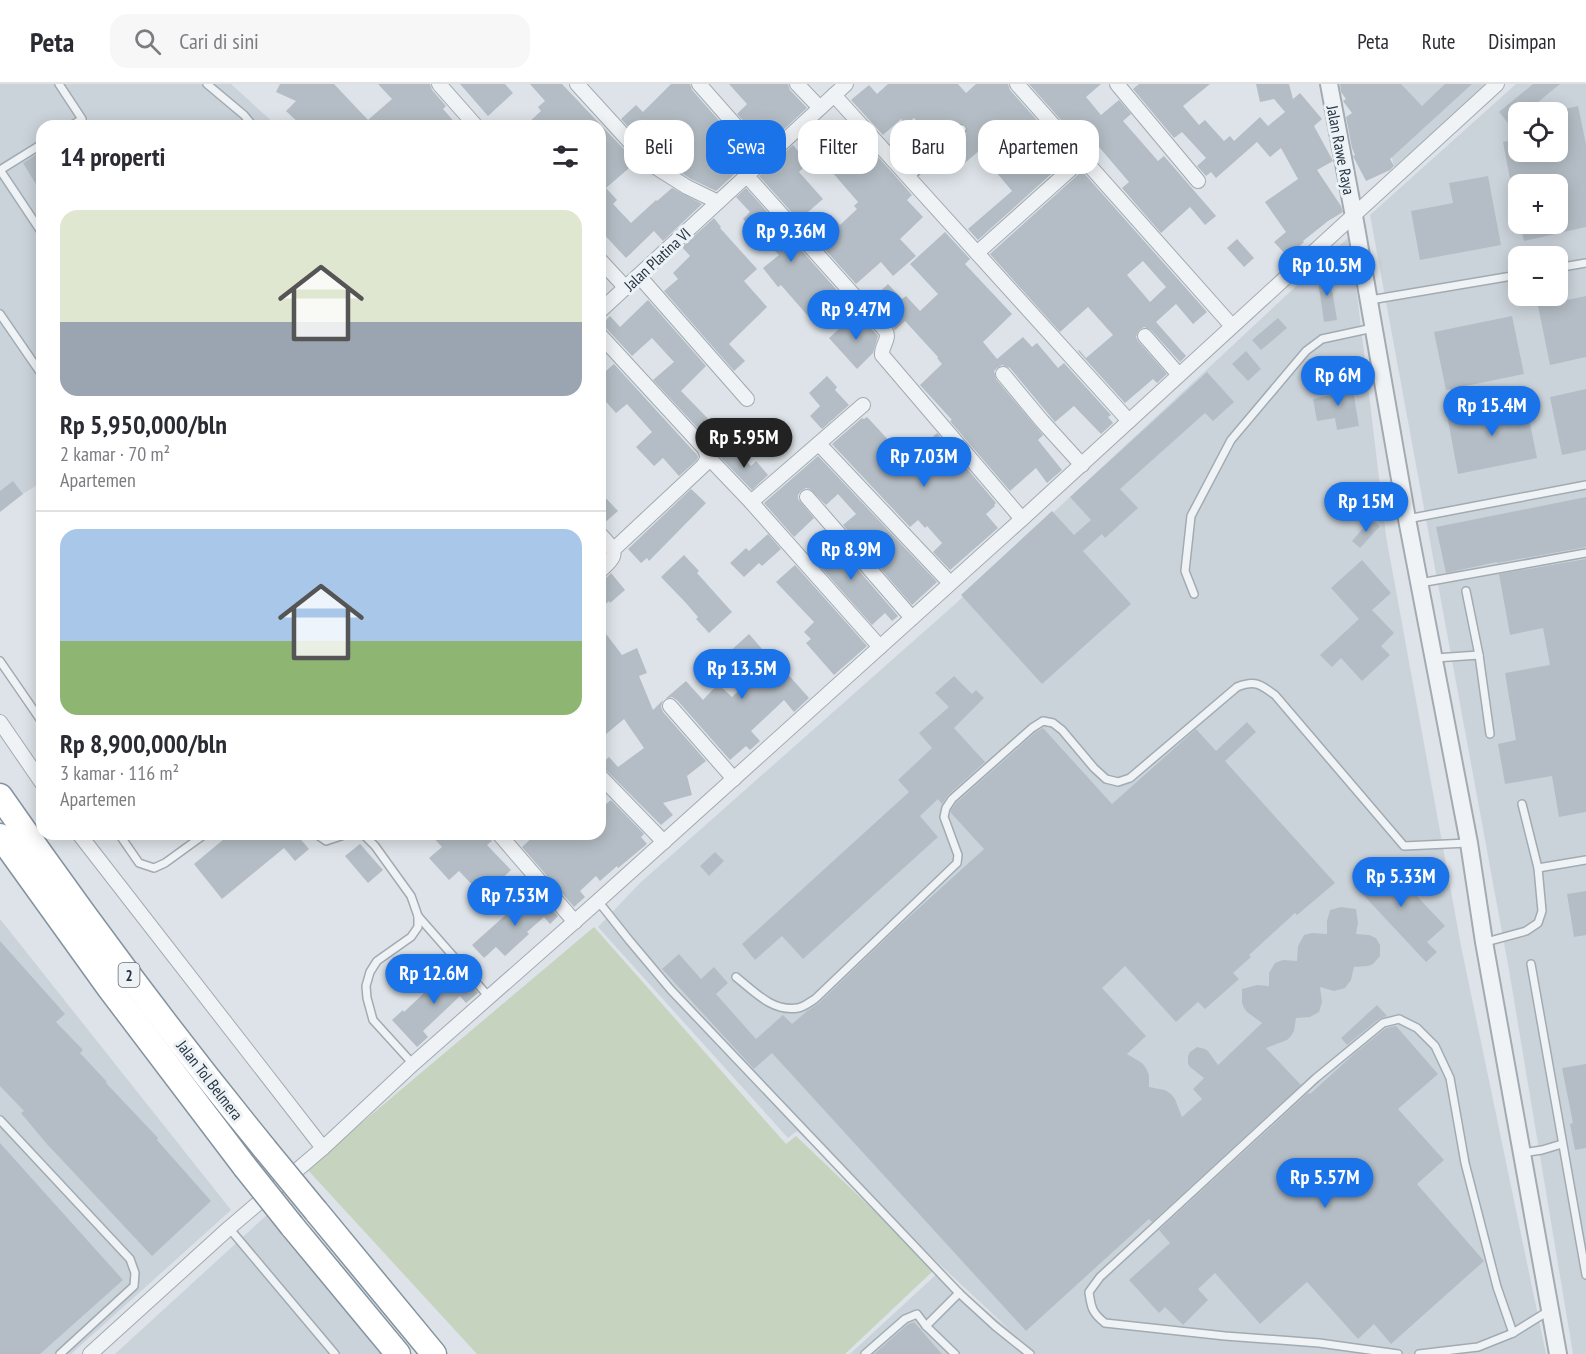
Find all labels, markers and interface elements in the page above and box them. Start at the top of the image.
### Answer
search box [110,14,530,68]
text: Peta [30,23,74,60]
icon: search [131,25,164,58]
text: Cari di sini [179,27,259,55]
text: Peta [1357,28,1389,55]
text: Rute [1422,28,1455,55]
text: Disimpan [1488,28,1556,55]
map controls [1508,102,1568,306]
button: locate [1508,102,1568,162]
street label: Jalan Rawe Raya [1322,103,1359,196]
chip: Beli [624,120,694,174]
chip: Sewa [706,120,786,174]
chip: Filter [798,120,878,174]
chip: Baru [890,120,966,174]
chip: Apartemen [978,120,1099,174]
text: 14 properti [60,140,165,173]
icon: filters [549,140,582,173]
button: + [1508,174,1568,234]
pin: Rp 9.36M [729,212,853,263]
text: Rp 9.36M [756,218,826,244]
street label: Jalan Platina VI [619,223,694,296]
pin: Rp 10.5M [1265,246,1389,297]
button: − [1508,246,1568,306]
icon: home [267,249,375,357]
text: Rp 10.5M [1292,252,1362,278]
pin: Rp 9.47M [794,290,918,341]
text: Rp 9.47M [821,296,891,322]
pin: Rp 6M [1296,356,1380,407]
text: Rp 6M [1315,362,1361,388]
pin: Rp 15.4M [1430,386,1554,437]
text: Rp 15.4M [1457,392,1527,418]
text: Rp 5,950,000/bln [60,408,227,441]
pin: Rp 5.95M [682,418,806,469]
text: Rp 5.95M [709,424,779,450]
pin: Rp 7.03M [862,437,986,488]
text: 2 kamar · 70 m² [60,441,170,467]
text: Rp 7.03M [890,443,958,469]
text: Apartemen [60,467,136,493]
pin: Rp 15M [1317,482,1415,533]
text: Rp 15M [1338,488,1394,514]
pin: Rp 8.9M [796,530,906,581]
text: Rp 8.9M [821,536,881,562]
icon: home [267,568,375,676]
pin: Rp 13.5M [680,649,804,700]
text: Rp 13.5M [707,655,777,681]
text: Rp 8,900,000/bln [60,727,227,760]
text: 3 kamar · 116 m² [60,760,179,786]
text: Apartemen [60,786,136,812]
pin: Rp 5.33M [1339,857,1463,908]
text: Rp 5.33M [1366,863,1436,889]
pin: Rp 7.53M [453,876,577,927]
text: Rp 7.53M [481,882,549,908]
pin: Rp 12.6M [372,954,496,1005]
text: Rp 12.6M [399,960,469,986]
road number: 2 [118,963,140,987]
street label: Jalan Tol Belmera [172,1035,247,1124]
pin: Rp 5.57M [1263,1158,1387,1209]
text: Rp 5.57M [1290,1164,1360,1190]

